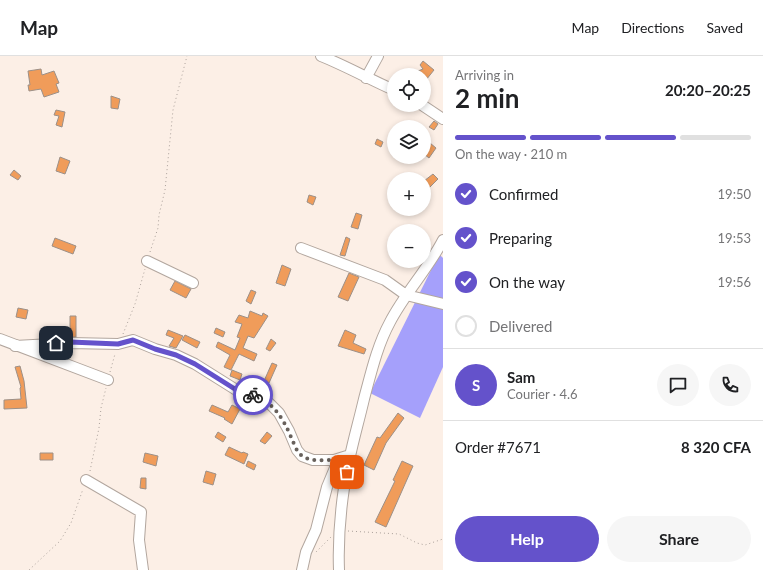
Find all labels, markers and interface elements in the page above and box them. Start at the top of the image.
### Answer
text: Map [20,16,58,39]
text: Map [572,19,599,36]
text: Directions [621,19,684,36]
text: Saved [706,19,743,36]
text: Arriving in [455,67,514,83]
map controls [387,68,431,268]
button: locate [387,68,431,112]
text: 20:20–20:25 [665,81,751,99]
text: 2 min [455,82,519,114]
button: layers [387,120,431,164]
text: On the way · 210 m [455,146,567,162]
button: + [387,172,431,216]
icon: check [455,183,477,205]
text: Confirmed [489,185,558,203]
text: 19:50 [718,186,751,202]
button: − [387,224,431,268]
icon: check [455,227,477,249]
text: Preparing [489,229,552,247]
text: 19:53 [718,230,751,246]
icon: check [455,271,477,293]
text: On the way [489,273,565,291]
text: 19:56 [718,274,751,290]
text: Delivered [489,317,552,335]
pin [39,326,73,360]
icon: home [45,332,67,354]
button: chat [657,364,699,406]
button: phone [709,364,751,406]
text: Sam [507,368,535,386]
courier [233,375,273,415]
text: S [472,376,480,394]
icon: bike [242,384,264,406]
text: Courier · 4.6 [507,386,578,402]
text: Order #7671 [455,438,541,456]
text: 8 320 CFA [681,438,751,456]
pin [330,455,364,489]
icon: bag [336,461,358,483]
button: Help [455,516,599,562]
button: Share [607,516,751,562]

